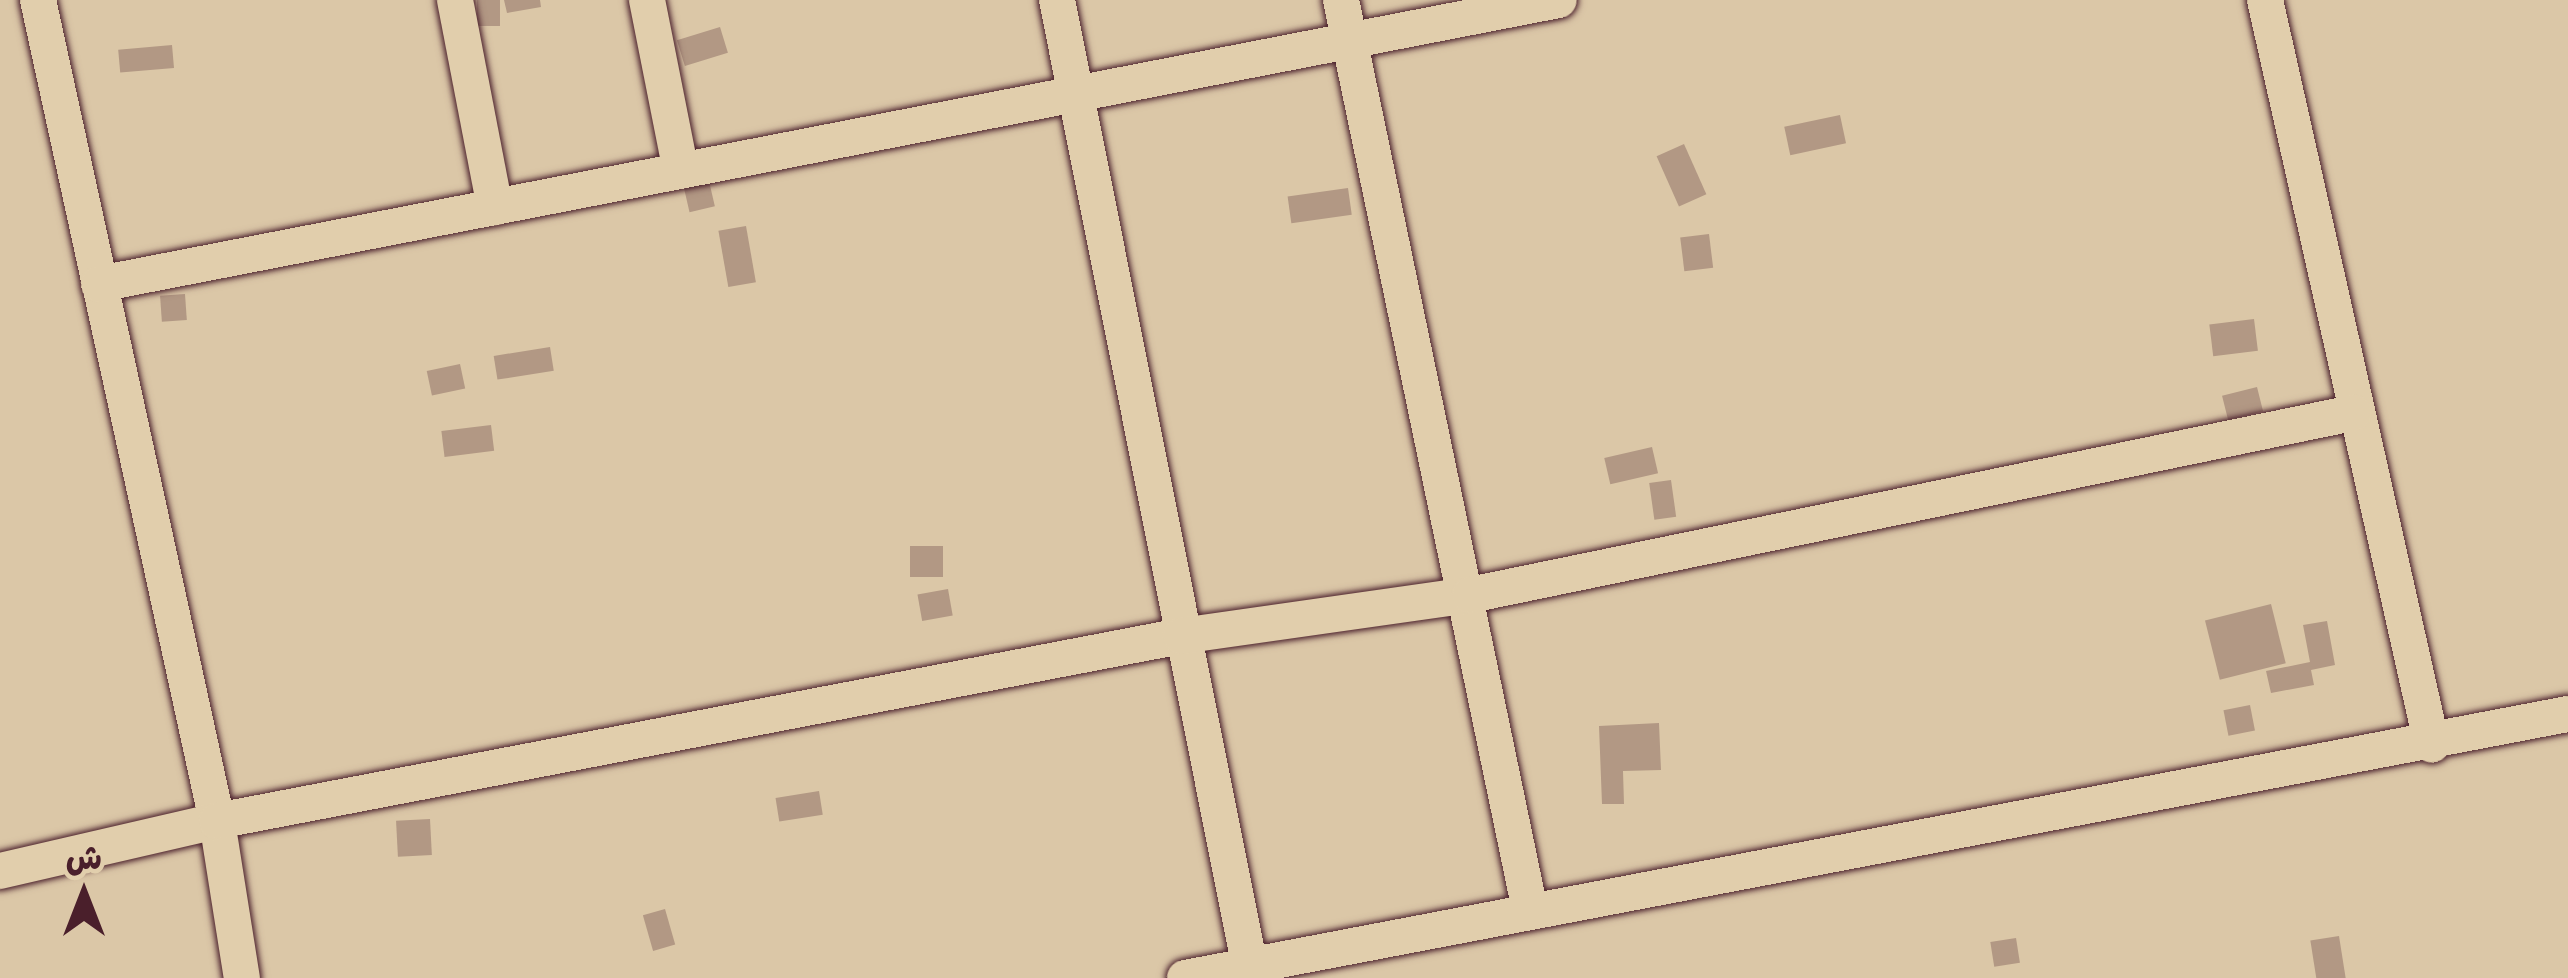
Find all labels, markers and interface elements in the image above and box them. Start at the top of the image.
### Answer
north arrow [24,834,144,954]
text: ش [66,837,102,879]

